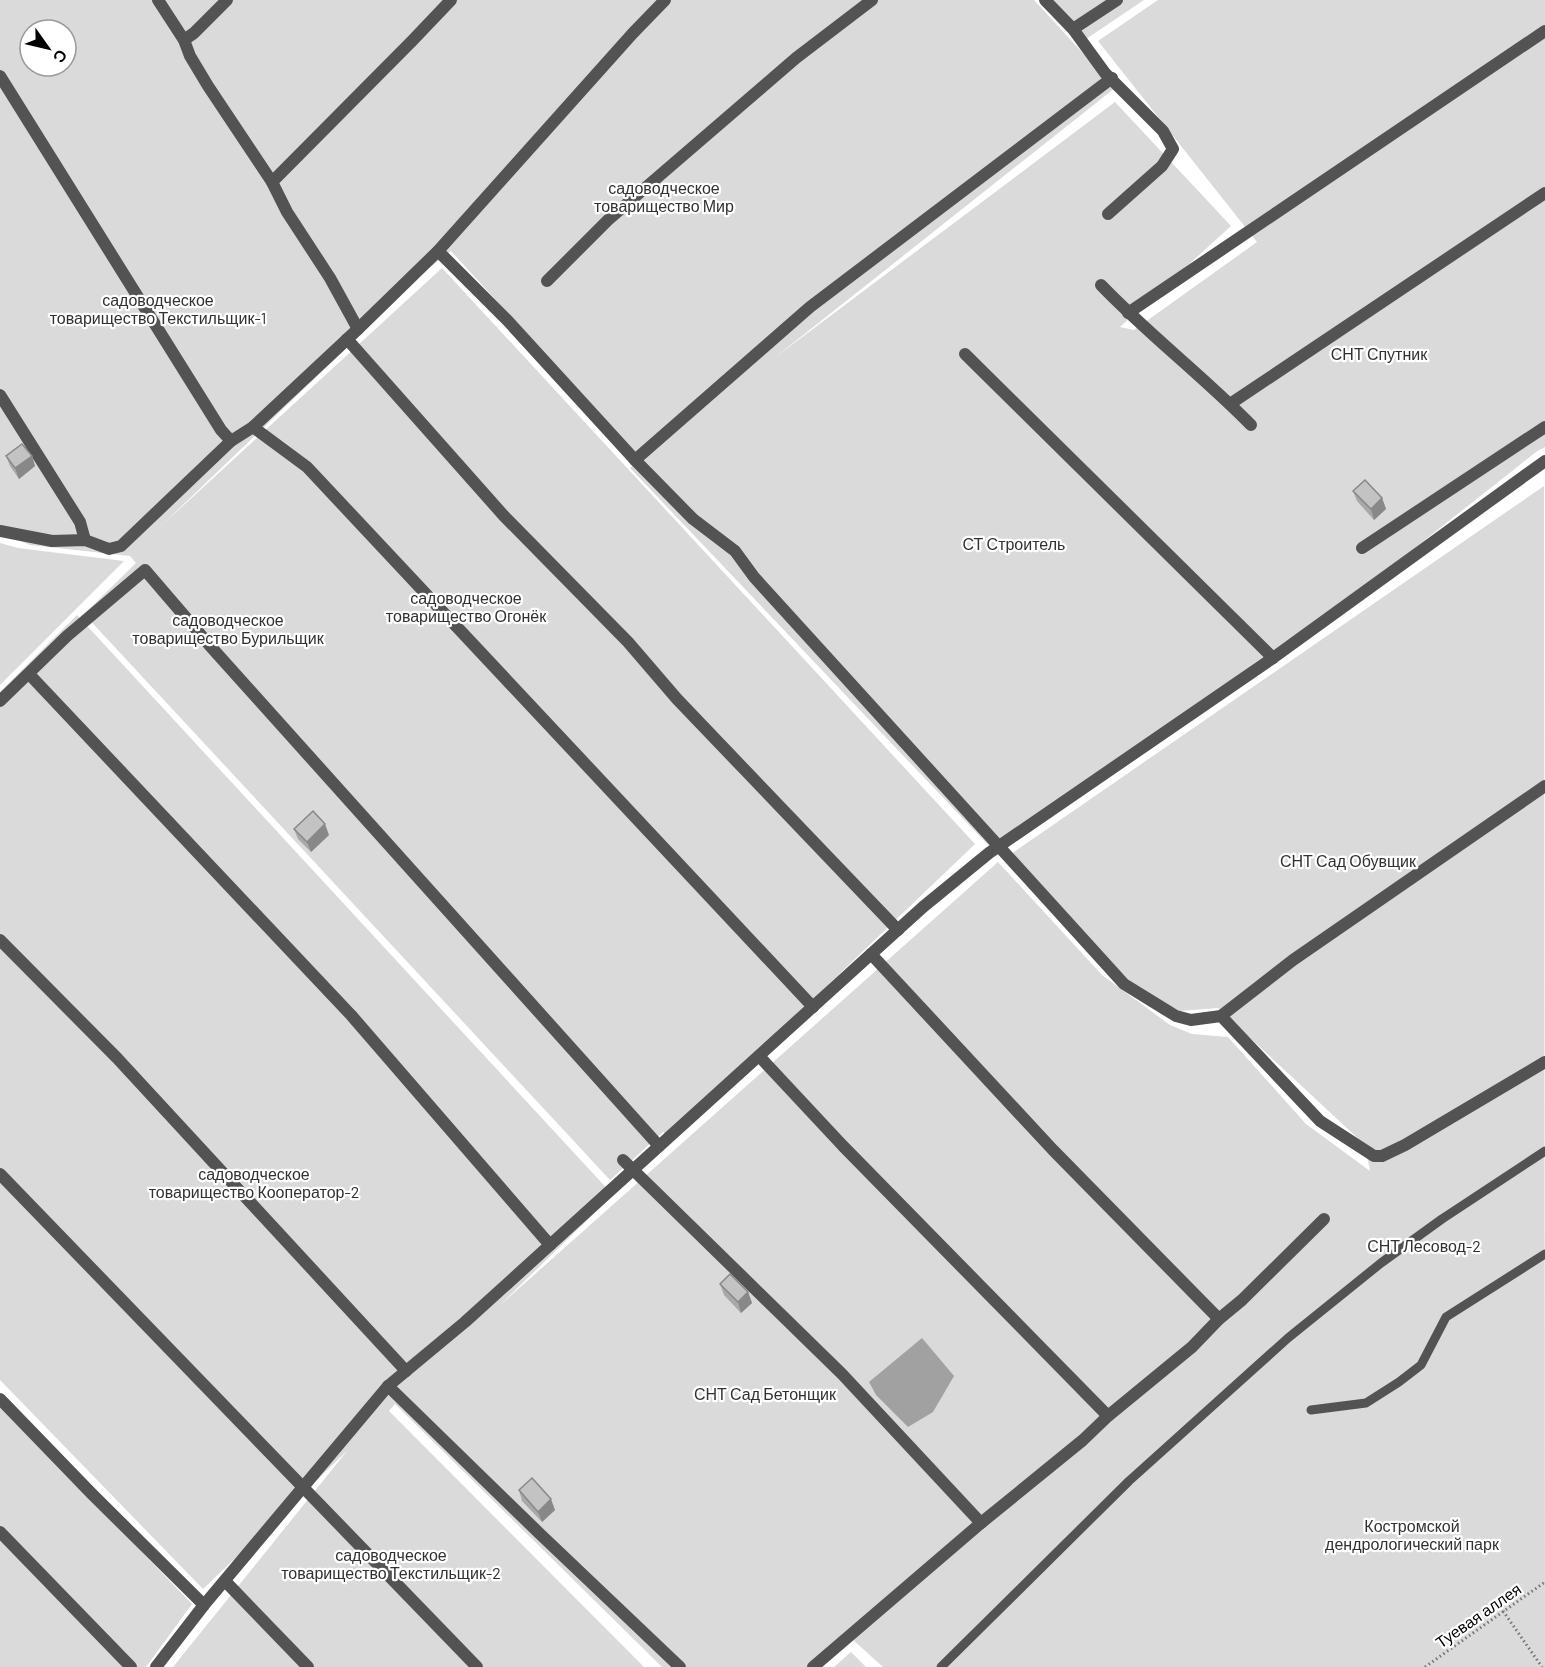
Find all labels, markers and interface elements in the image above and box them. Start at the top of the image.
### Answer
north arrow [18,18,78,78]
text: С [49,47,72,67]
park label: садоводческое товарищество Мир [594,178,734,215]
park label: садоводческое товарищество Текстильщик-1 [50,290,266,327]
park label: СНТ Спутник [1331,344,1428,363]
park label: СТ Строитель [963,534,1065,553]
park label: садоводческое товарищество Огонёк [386,588,547,625]
park label: садоводческое товарищество Бурильщик [132,610,325,647]
park label: СНТ Сад Обувщик [1280,851,1417,870]
park label: садоводческое товарищество Кооператор-2 [149,1164,359,1201]
park label: СНТ Лесовод-2 [1367,1236,1481,1255]
park label: СНТ Сад Бетонщик [694,1384,837,1403]
park label: Костромской дендрологический парк [1325,1516,1500,1553]
park label: садоводческое товарищество Текстильщик-2 [281,1545,501,1582]
street label: Туевая аллея [1432,1579,1524,1651]

